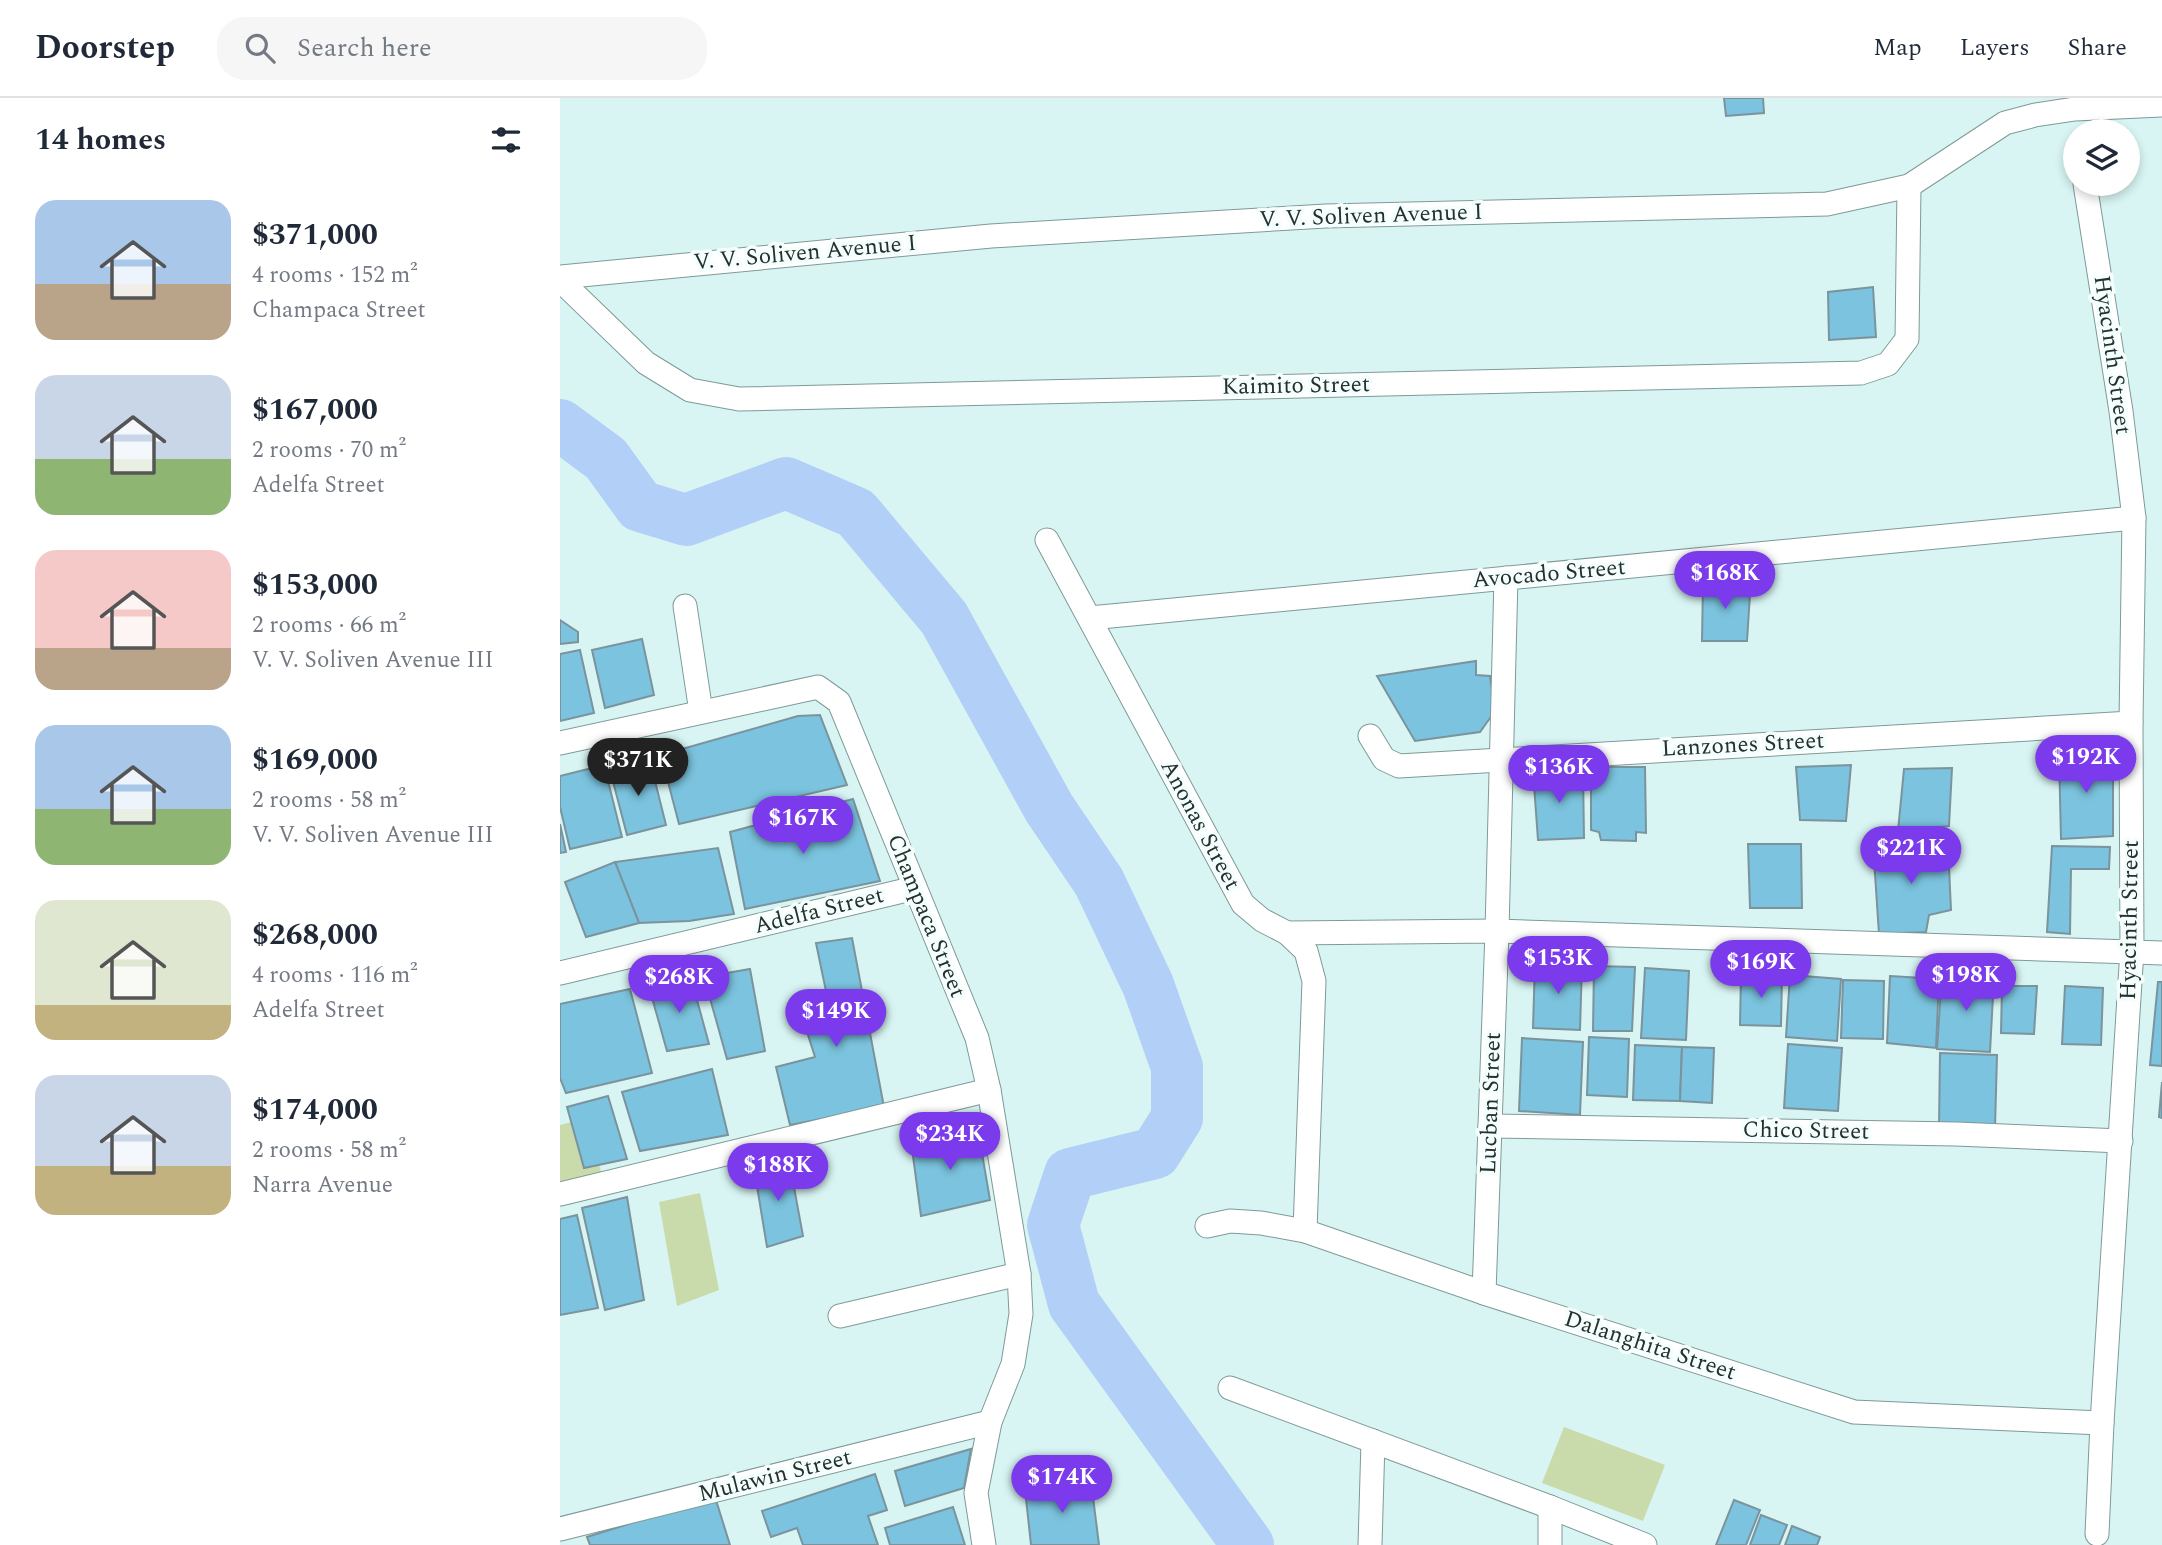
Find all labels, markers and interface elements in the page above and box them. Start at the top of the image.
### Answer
search box [217,17,707,80]
text: Doorstep [35,23,175,73]
text: Search here [297,28,432,68]
icon: search [241,29,279,67]
text: Map [1873,30,1922,66]
text: Layers [1960,30,2030,66]
text: Share [2068,30,2127,66]
text: 14 homes [35,117,166,163]
map controls [2063,119,2140,196]
button: layers [2063,119,2140,196]
icon: filters [487,121,525,159]
street label: V. V. Soliven Avenue I [1259,195,1483,237]
text: $371,000 [252,212,378,258]
street label: V. V. Soliven Avenue I [692,226,918,280]
icon: home [91,228,175,312]
text: 4 rooms · 152 m² [252,258,418,293]
street label: Hyacinth Street [2084,273,2140,437]
text: Champaca Street [252,293,426,328]
street label: Kaimito Street [1222,367,1370,405]
text: $167,000 [252,387,378,433]
icon: home [91,403,175,487]
text: 2 rooms · 70 m² [252,433,406,468]
text: Adelfa Street [252,468,385,503]
street label: Avocado Street [1471,550,1627,598]
pin: $168K [1676,552,1774,611]
text: $168K [1690,556,1760,591]
text: $153,000 [252,562,378,608]
icon: home [91,578,175,662]
text: 2 rooms · 66 m² [252,608,406,643]
text: V. V. Soliven Avenue III [252,643,493,678]
street label: Lanzones Street [1661,723,1825,767]
pin: $192K [2037,736,2135,795]
text: $169,000 [252,737,378,783]
pin: $371K [589,738,687,798]
text: $192K [2051,740,2121,775]
text: $371K [603,743,673,778]
pin: $136K [1510,746,1608,805]
text: $136K [1524,750,1594,785]
icon: home [91,753,175,837]
street label: Anonas Street [1151,753,1249,897]
text: 2 rooms · 58 m² [252,783,406,818]
pin: $167K [754,796,852,856]
text: $167K [768,801,838,836]
text: V. V. Soliven Avenue III [252,818,493,853]
pin: $221K [1862,826,1960,886]
street label: Champaca Street [877,829,975,1003]
text: $221K [1876,831,1946,866]
street label: Hyacinth Street [2111,840,2149,1000]
street label: Adelfa Street [750,878,888,944]
text: $268,000 [252,912,378,958]
icon: home [91,928,175,1012]
pin: $153K [1509,936,1607,996]
pin: $169K [1712,940,1810,1000]
text: $153K [1523,941,1593,976]
text: $169K [1726,945,1796,980]
pin: $198K [1917,954,2015,1013]
pin: $268K [630,956,728,1015]
text: 4 rooms · 116 m² [252,958,418,993]
text: $198K [1931,958,2001,993]
text: $268K [644,960,714,995]
pin: $149K [787,990,885,1049]
text: Adelfa Street [252,993,385,1028]
text: $149K [801,994,871,1029]
street label: Lucban Street [1471,1031,1511,1175]
text: $174,000 [252,1087,378,1133]
icon: home [91,1103,175,1187]
pin: $234K [901,1112,999,1172]
street label: Chico Street [1742,1112,1870,1150]
text: $234K [915,1117,985,1152]
text: 2 rooms · 58 m² [252,1133,406,1168]
pin: $188K [729,1144,827,1203]
text: $188K [743,1148,813,1183]
text: Narra Avenue [252,1168,393,1203]
street label: Dalanghita Street [1560,1302,1740,1390]
street label: Mulawin Street [695,1440,855,1512]
pin: $174K [1013,1456,1111,1515]
text: $174K [1027,1460,1097,1495]

